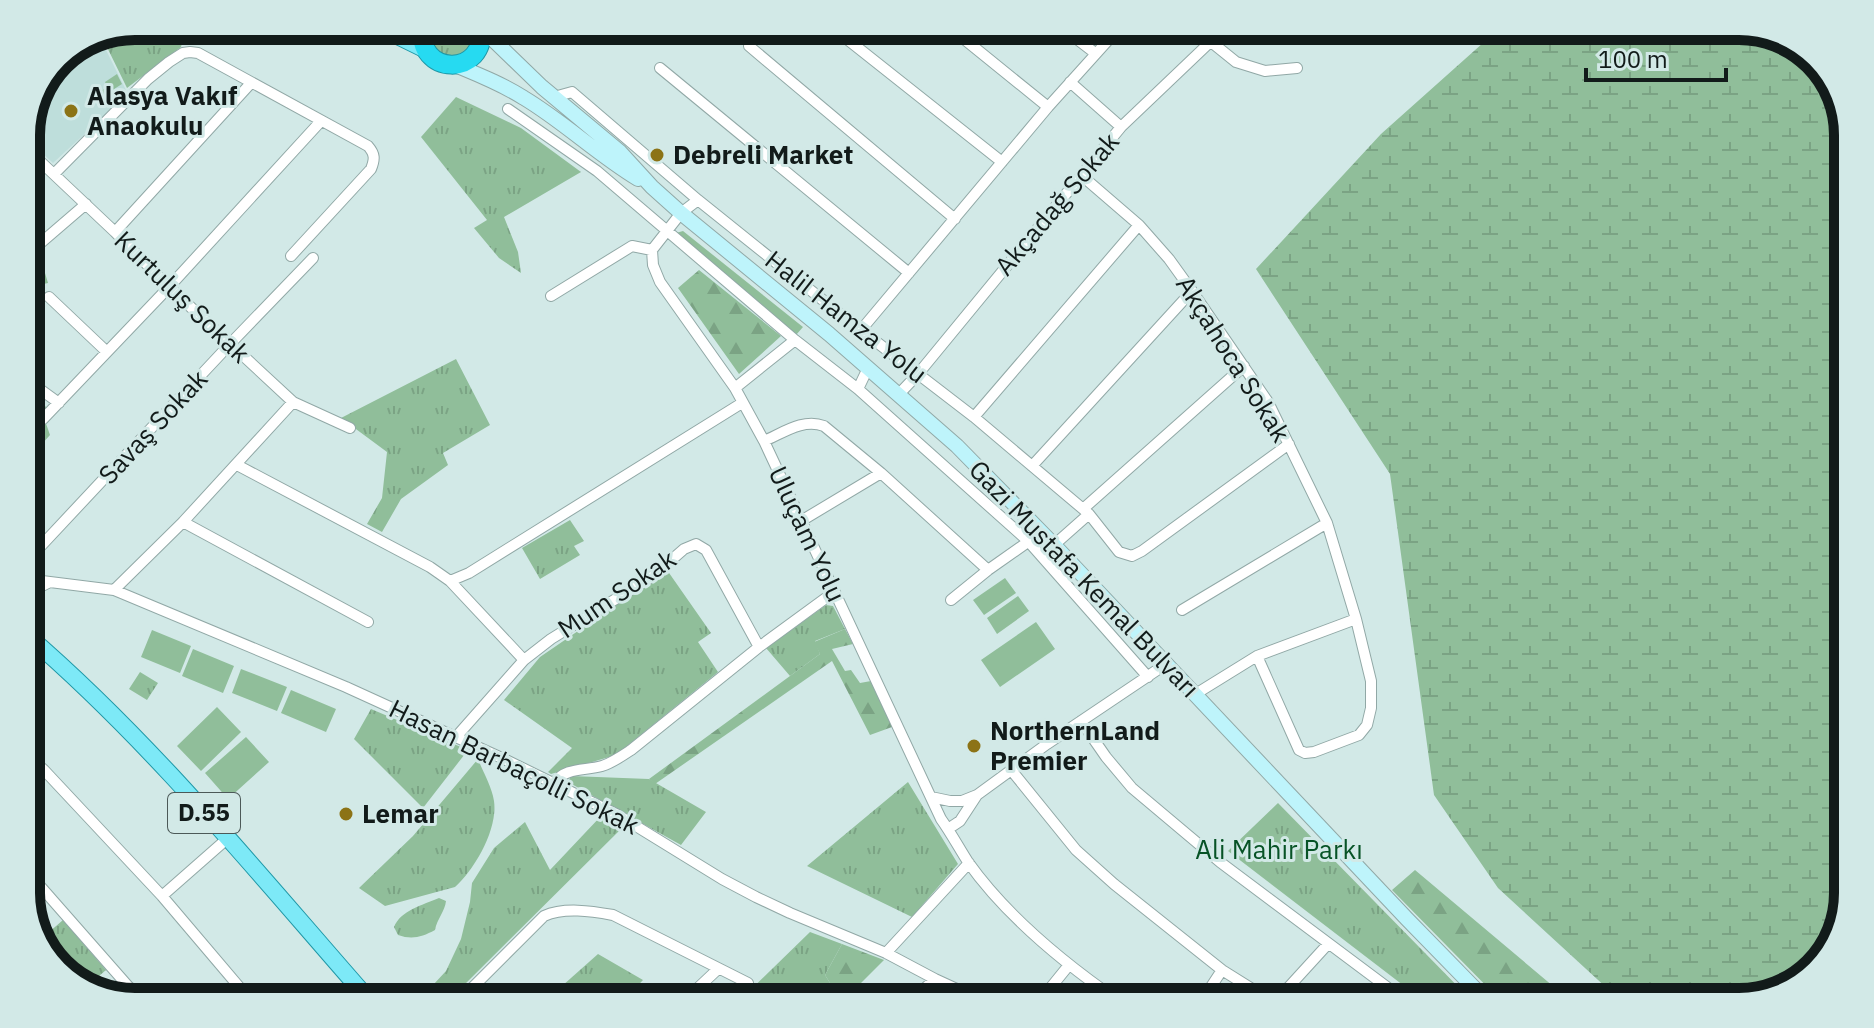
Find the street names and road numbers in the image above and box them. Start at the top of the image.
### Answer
street label: Akçadağ Sokak [986,125,1126,282]
street label: Kurtuluş Sokak [108,223,258,370]
street label: Halil Hamza Yolu [759,242,935,390]
street label: Akçahoca Sokak [1169,269,1299,448]
street label: Savaş Sokak [90,362,214,491]
street label: Gazi Mustafa Kemal Bulvarı [962,452,1207,704]
street label: Uluçam Yolu [762,460,854,607]
street label: Mum Sokak [551,541,682,645]
street label: Hasan Barbaçolli Sokak [384,691,645,842]
road number: D.55 [168,793,240,833]

